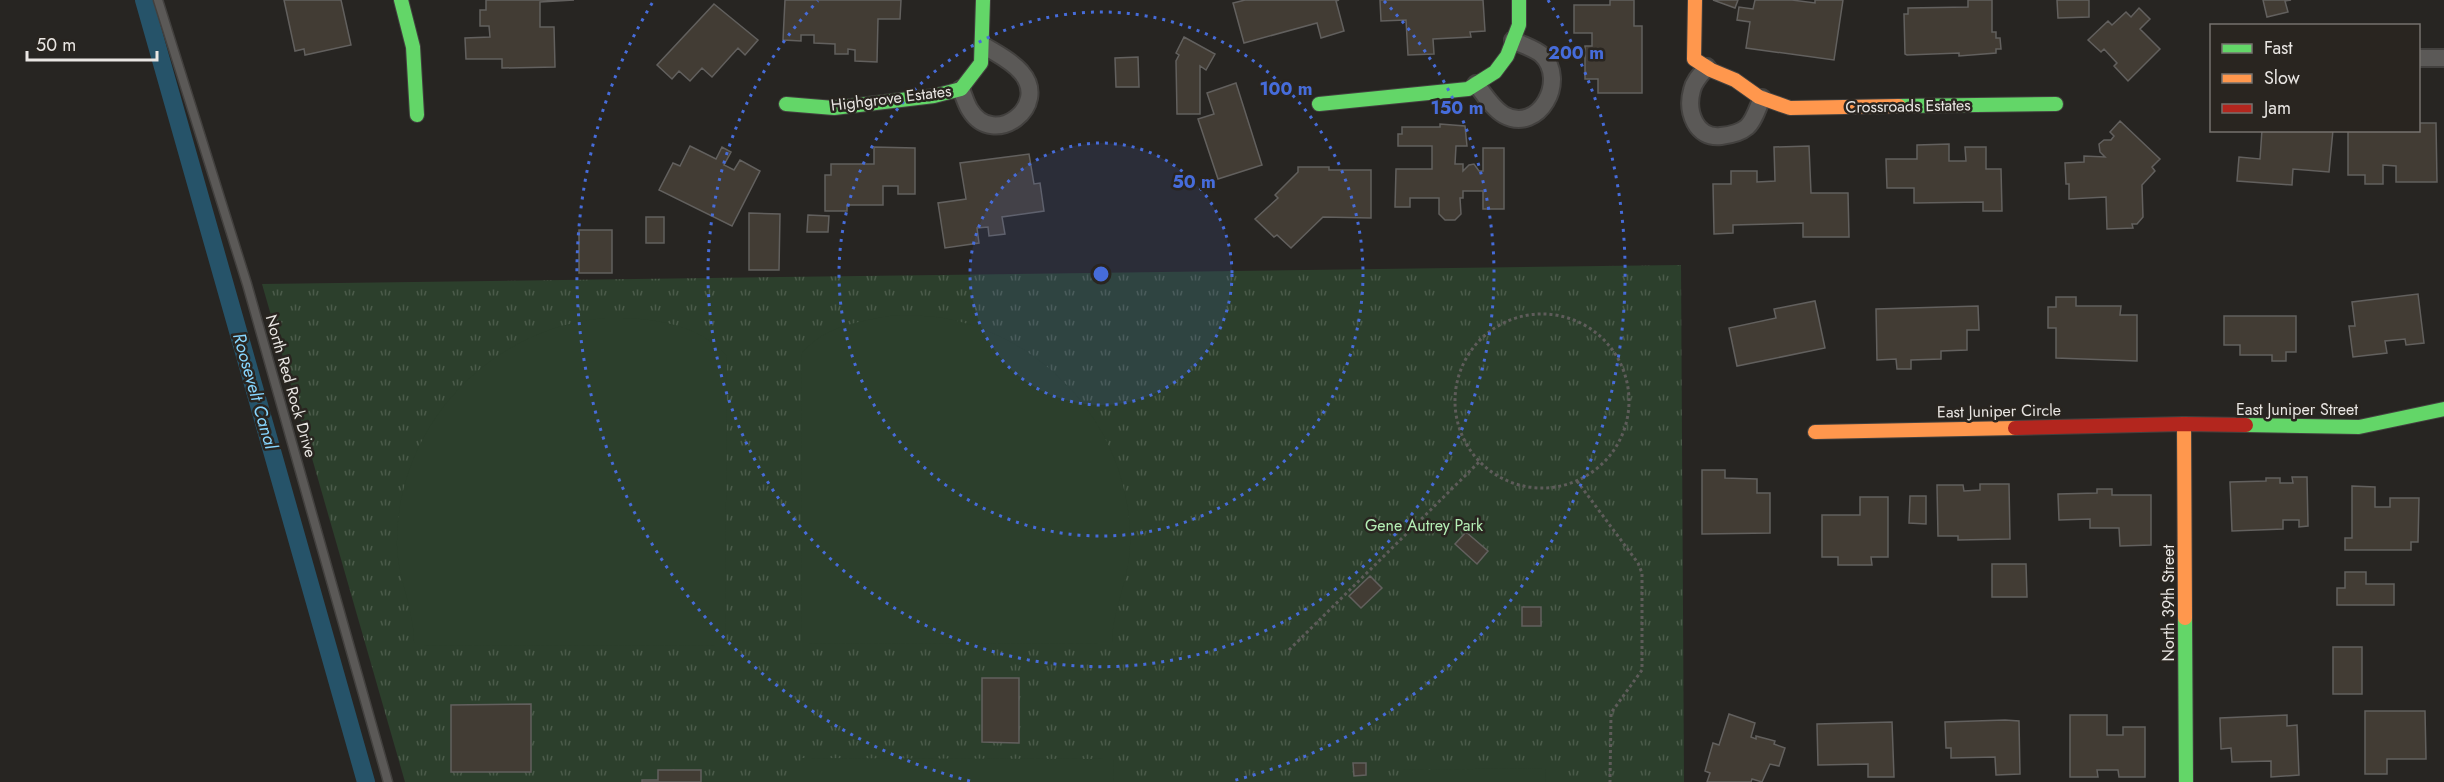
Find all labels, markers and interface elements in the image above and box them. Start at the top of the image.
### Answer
scale bar [27,24,158,62]
legend [2210,24,2420,132]
text: 50 m [36,32,76,58]
text: Fast [2264,35,2293,61]
text: 200 m [1548,40,1604,66]
text: Slow [2264,65,2301,91]
text: 100 m [1259,76,1313,102]
street label: Highgrove Estates [829,79,953,117]
street label: Crossroads Estates [1845,93,1971,119]
text: 150 m [1431,95,1483,121]
text: Jam [2262,95,2291,121]
text: 50 m [1172,169,1216,195]
centre of rings [1091,264,1111,284]
street label: North Red Rock Drive [260,312,322,460]
water label: Roosevelt Canal [226,330,284,453]
street label: East Juniper Circle [1937,398,2061,424]
street label: East Juniper Street [2236,398,2358,421]
park label: Gene Autrey Park [1365,514,1484,537]
street label: North 39th Street [2157,544,2180,661]

